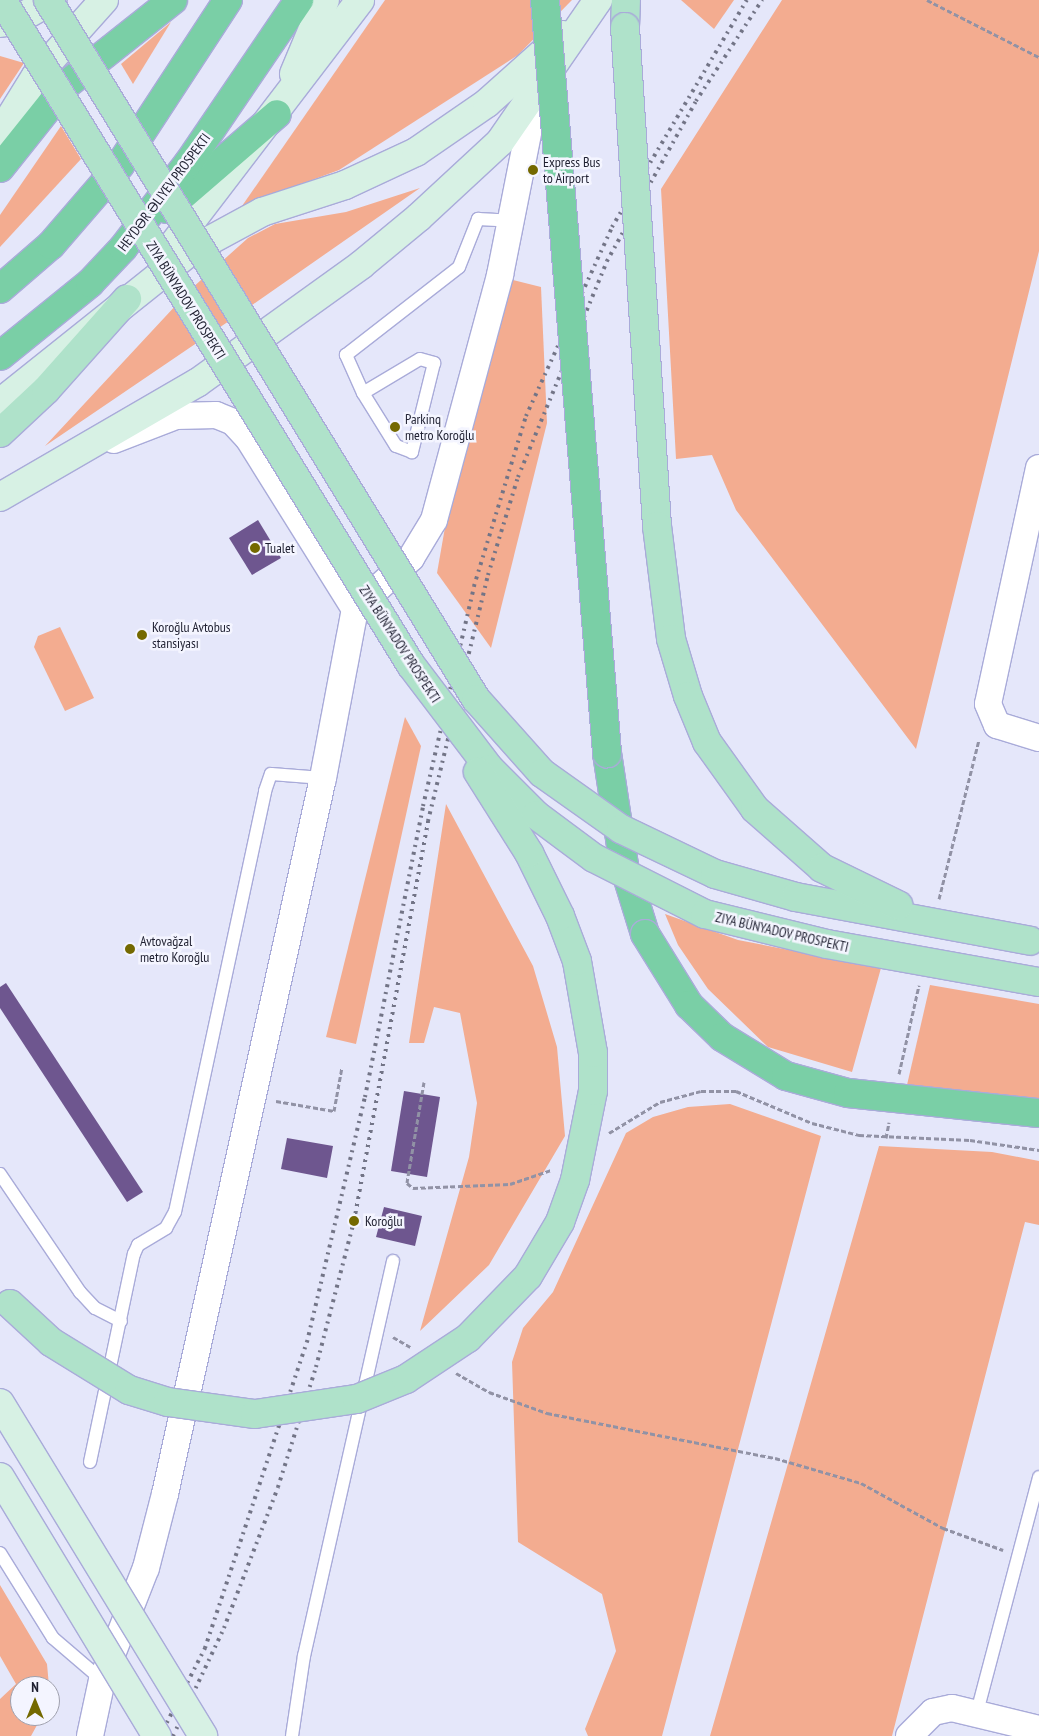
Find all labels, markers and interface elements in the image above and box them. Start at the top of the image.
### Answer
street label: HEYDƏR ƏLIYEV PROSPEKTI [114,130,214,254]
place label: Express Bus to Airport [543,154,600,186]
marker: Express Bus to Airport [527,164,539,176]
street label: ZIYA BÜNYADOV PROSPEKTI [143,237,229,363]
place label: Parkinq metro Koroğlu [405,411,474,444]
marker: Parkinq metro Koroğlu [389,421,401,433]
place label: Tualet [265,540,295,556]
marker: Tualet [249,542,261,554]
street label: ZIYA BÜNYADOV PROSPEKTI [356,582,444,706]
place label: Koroğlu Avtobus stansiyası [152,619,231,652]
marker: Koroğlu Avtobus stansiyası [136,629,148,641]
street label: ZIYA BÜNYADOV PROSPEKTI [713,908,851,956]
place label: Avtovağzal metro Koroğlu [140,933,209,966]
marker: Avtovağzal metro Koroğlu [124,943,136,955]
place label: Koroğlu [365,1213,403,1229]
marker: Koroğlu [347,1214,361,1228]
north arrow [10,1676,60,1726]
text: N [31,1678,39,1696]

